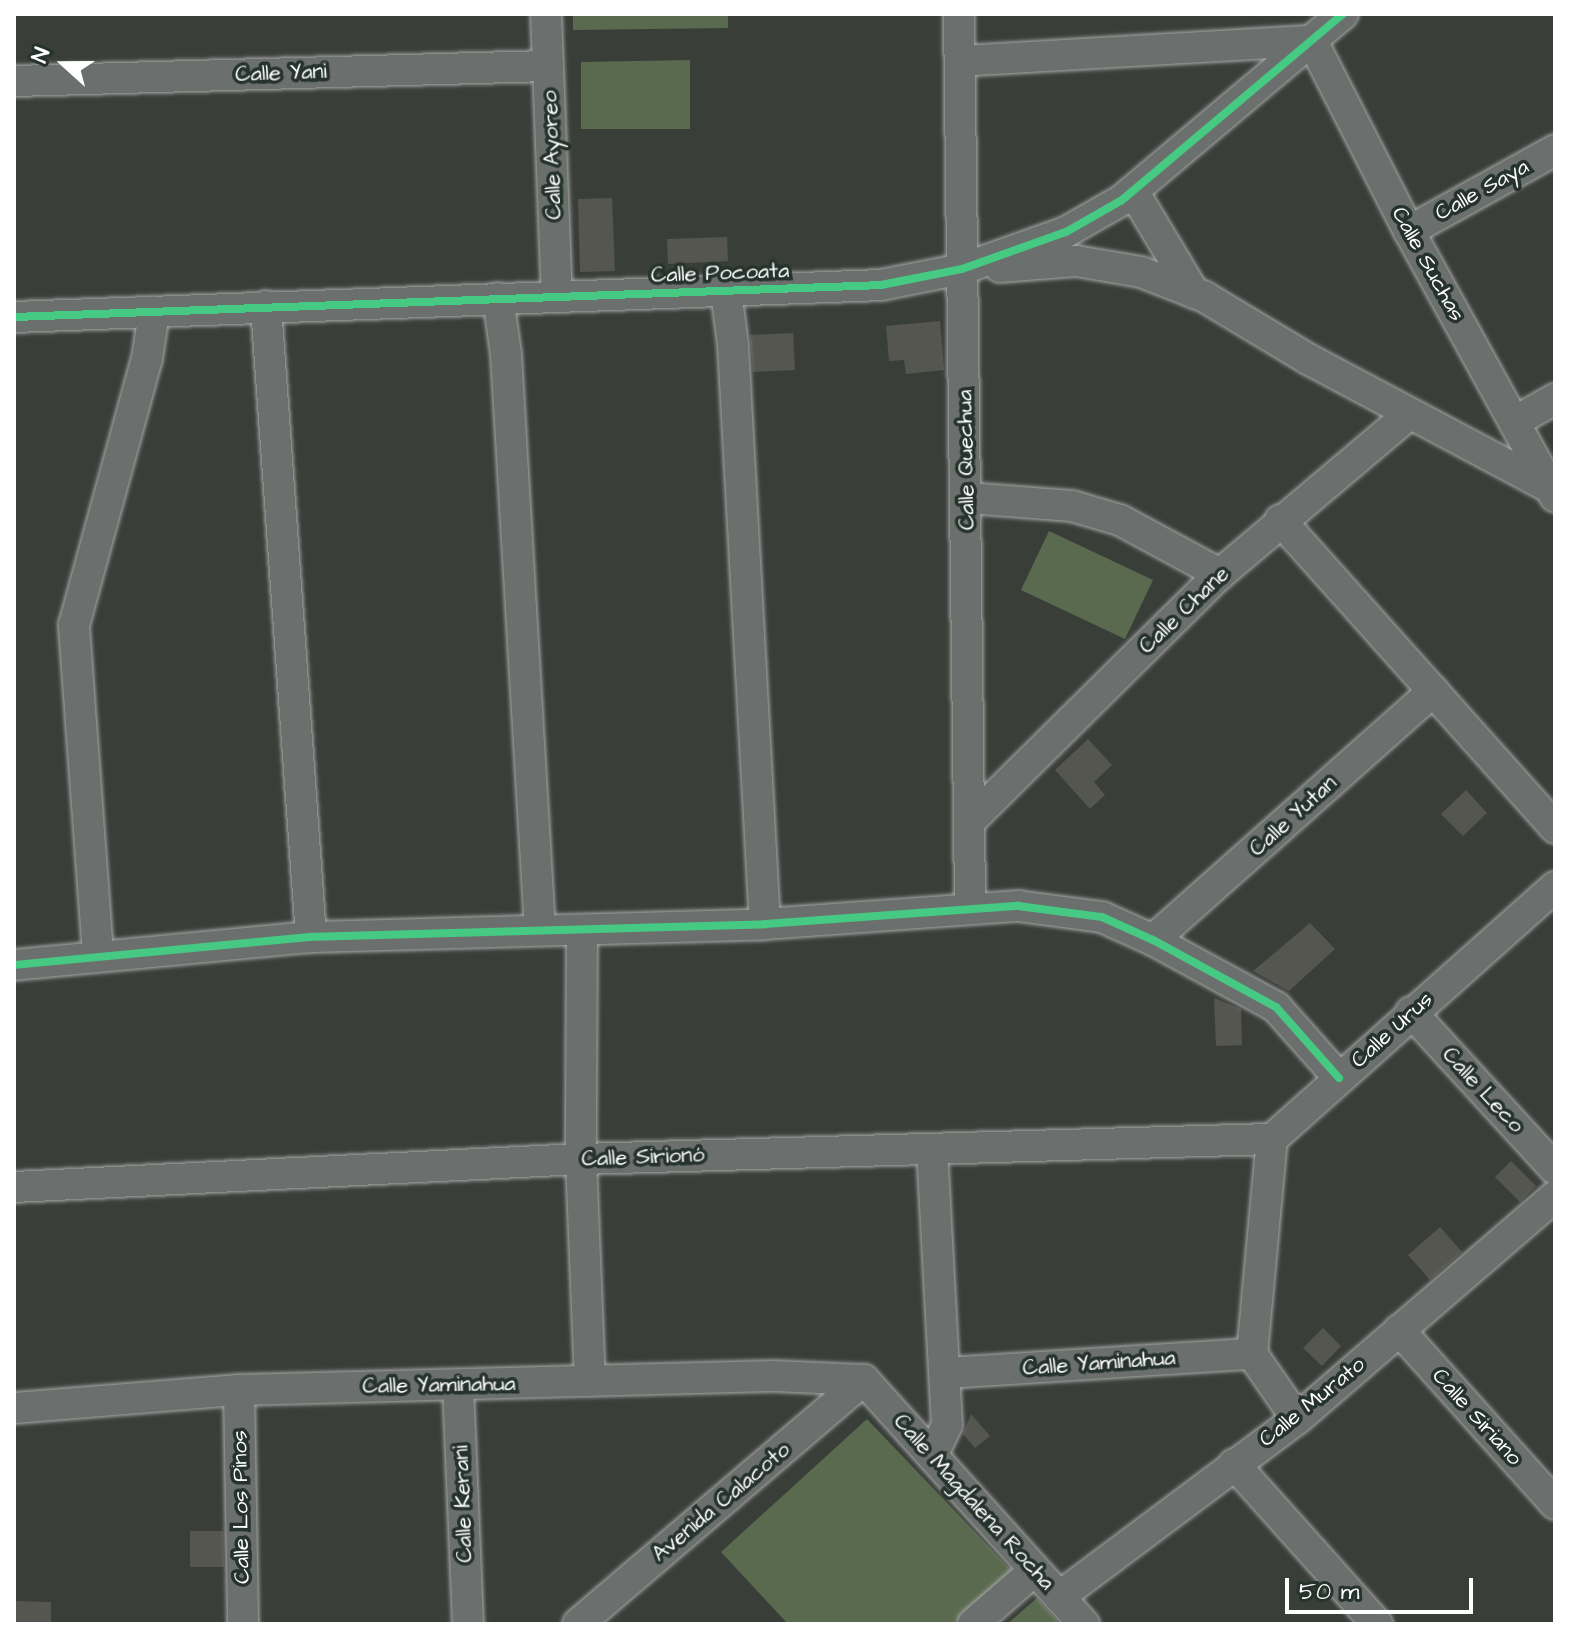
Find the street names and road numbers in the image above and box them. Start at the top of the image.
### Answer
street label: Calle Yani [235,58,327,88]
street label: Calle Ayoreo [537,90,567,220]
street label: Calle Saya [1431,153,1533,227]
street label: Calle Suchas [1386,202,1470,326]
street label: Calle Pocoata [650,257,790,289]
street label: Calle Quechua [952,390,980,530]
street label: Calle Chane [1133,561,1235,659]
street label: Calle Yutan [1244,770,1342,862]
street label: Calle Urus [1346,986,1438,1074]
street label: Calle Leco [1437,1042,1529,1138]
street label: Calle Sirionó [581,1142,705,1172]
street label: Calle Yaminahua [1022,1344,1176,1382]
street label: Calle Murato [1254,1351,1370,1453]
street label: Calle Siriano [1426,1363,1528,1471]
street label: Calle Yaminahua [362,1370,516,1400]
street label: Calle Magdalena Rocha [888,1408,1060,1596]
street label: Calle Los Pinos [226,1430,256,1584]
street label: Avenida Calacoto [647,1437,795,1567]
street label: Calle Kerani [448,1445,478,1563]

